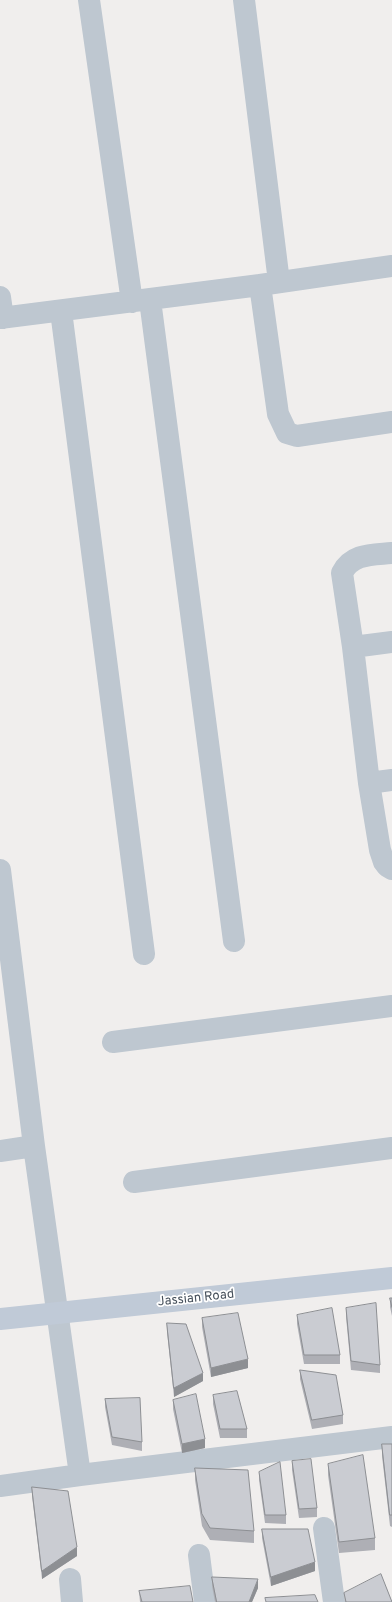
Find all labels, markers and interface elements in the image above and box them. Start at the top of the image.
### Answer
street label: Jassian Road [157,1287,235,1311]

